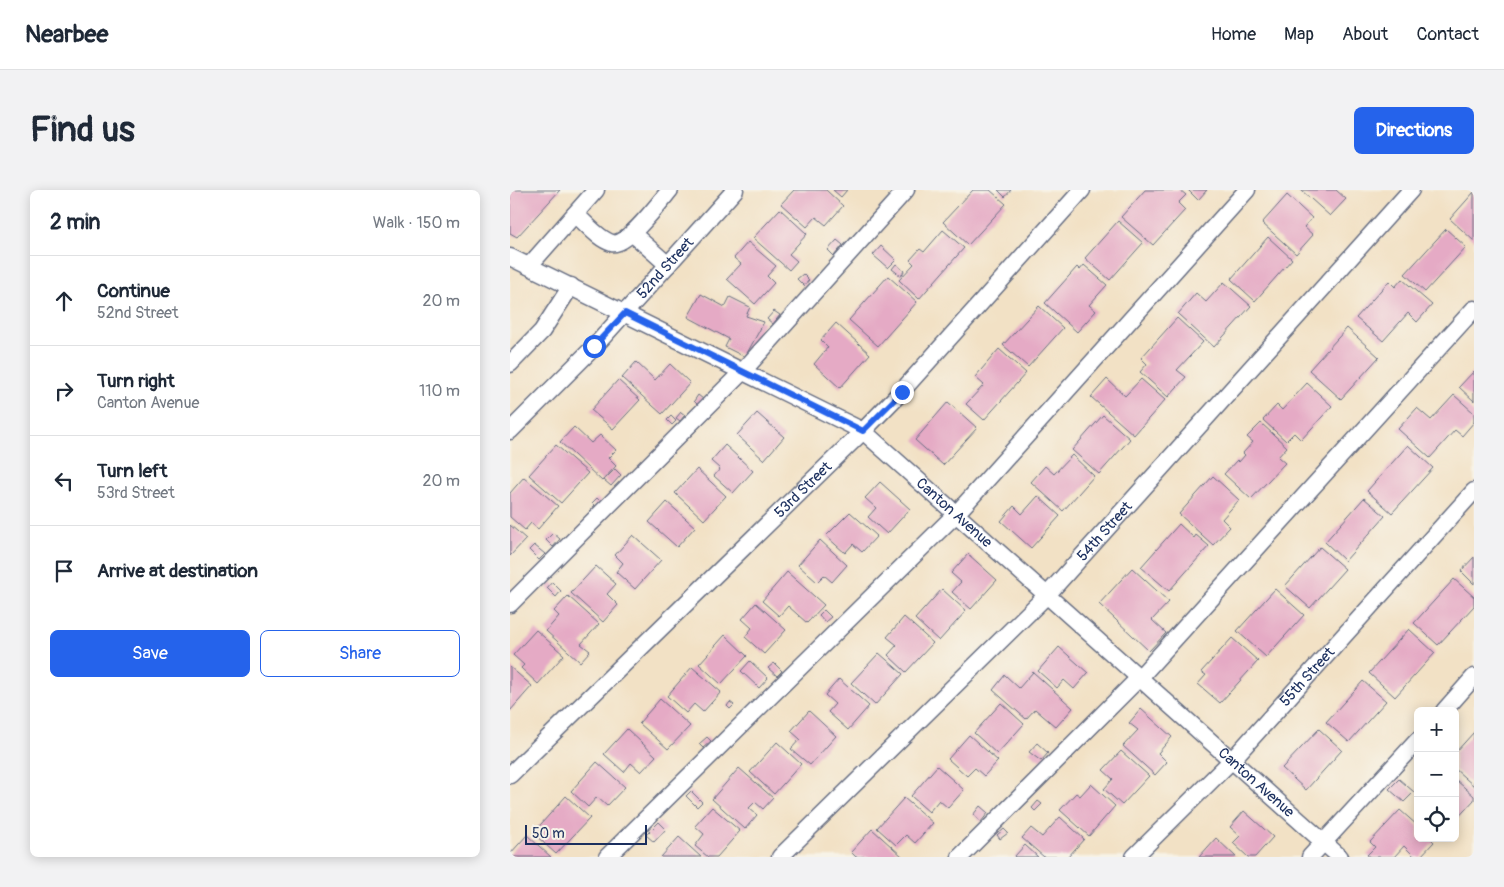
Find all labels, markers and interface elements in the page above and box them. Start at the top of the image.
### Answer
text: Nearbee [25,20,108,49]
text: Home [1211,23,1256,46]
text: Map [1284,23,1314,46]
text: About [1342,23,1388,46]
text: Contact [1416,23,1479,46]
button: Directions [1354,107,1474,154]
text: Find us [30,108,135,152]
text: 2 min [50,209,100,236]
text: Walk · 150 m [373,213,460,233]
street label: 52nd Street [632,233,698,303]
text: Continue [97,279,170,303]
icon: ahead [50,287,78,315]
text: 20 m [422,291,460,311]
text: 52nd Street [97,303,178,323]
route start [583,335,606,358]
text: Turn right [97,369,175,393]
icon: right [50,377,78,405]
text: 110 m [419,381,460,401]
route end [891,381,914,404]
text: Canton Avenue [97,393,199,413]
street label: 53rd Street [770,457,836,522]
text: Turn left [97,459,167,483]
icon: left [50,467,78,495]
text: 20 m [422,471,460,491]
street label: Canton Avenue [912,473,997,552]
text: 53rd Street [97,483,175,503]
street label: 54th Street [1073,497,1137,565]
icon: arrive [50,557,78,585]
text: Arrive at destination [97,559,258,583]
button: Save [50,630,250,677]
button: Share [260,630,460,677]
street label: 55th Street [1275,642,1339,710]
map controls [1414,707,1459,842]
button: + [1414,707,1459,752]
street label: Canton Avenue [1214,743,1299,822]
button: − [1414,752,1459,797]
button: locate [1414,797,1459,842]
scale bar [525,822,648,845]
text: 50 m [532,825,565,842]

